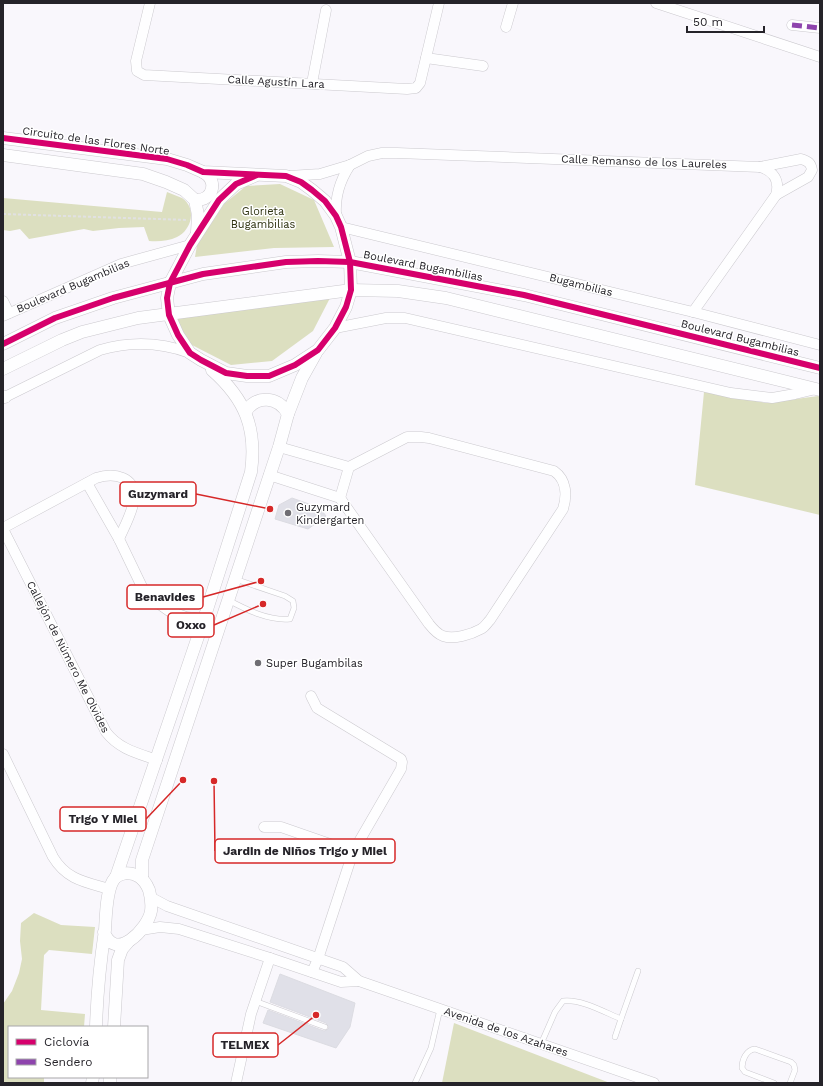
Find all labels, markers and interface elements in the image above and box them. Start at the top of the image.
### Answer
scale bar [687,8,764,34]
text: 50 m [693,15,723,29]
street label: Calle Agustín Lara [227,73,325,91]
street label: Circuito de las Flores Norte [22,124,170,158]
street label: Calle Remanso de los Laureles [561,153,727,171]
park label: Glorieta Bugambilias [231,205,296,231]
street label: Boulevard Bugambilias [362,248,484,284]
street label: Boulevard Bugambilias [15,256,132,316]
street label: Bugambilias [548,271,614,299]
street label: Boulevard Bugambilias [679,317,801,359]
callout: Guzymard [120,482,196,506]
text: Guzymard [128,487,188,501]
place label: Guzymard Kindergarten [296,501,364,527]
marker: Guzymard Kindergarten [283,508,293,518]
street label: Callejón de Número Me Olvides [24,579,112,735]
callout: Benavides [127,585,203,609]
text: Benavides [135,590,196,604]
callout: Oxxo [168,613,214,637]
text: Oxxo [176,618,206,632]
place label: Super Bugambilas [266,657,363,670]
marker: Super Bugambilas [253,658,263,668]
callout: Trigo Y Miel [60,807,146,831]
text: Trigo Y Miel [69,812,138,826]
callout: Jardin de Niños Trigo y Miel [215,839,395,863]
text: Jardin de Niños Trigo y Miel [223,844,387,858]
street label: Avenida de los Azahares [442,1005,570,1059]
legend [8,1026,148,1078]
callout: TELMEX [213,1033,278,1057]
text: Ciclovía [44,1035,89,1049]
text: TELMEX [220,1038,270,1052]
text: Sendero [44,1055,92,1069]

